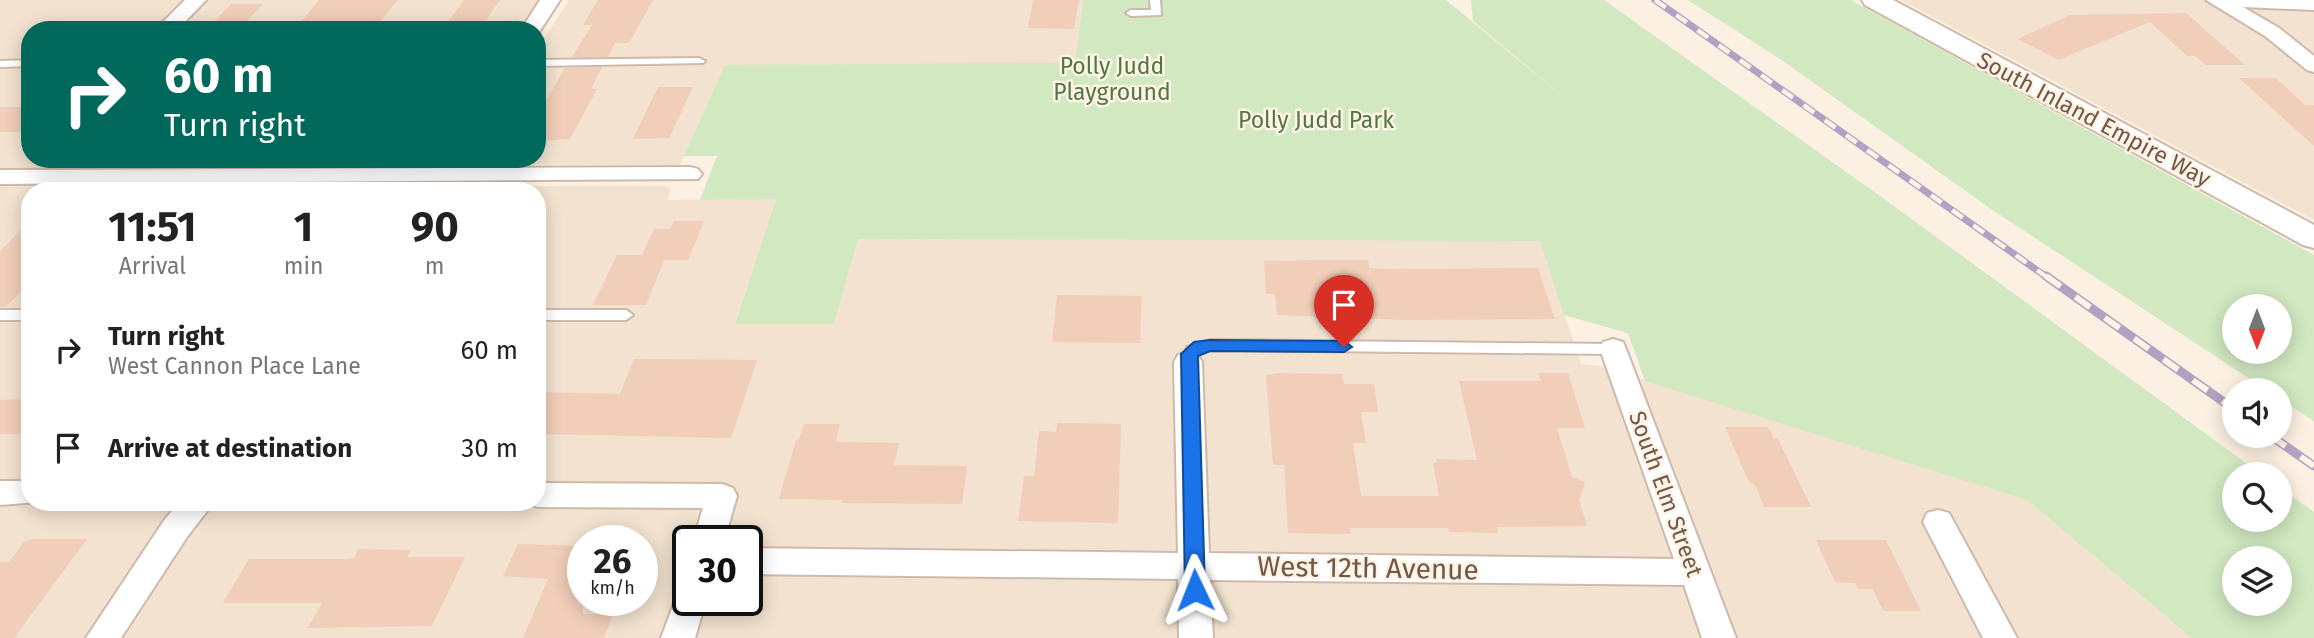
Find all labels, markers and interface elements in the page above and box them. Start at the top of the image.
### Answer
street label: South Inland Empire Way [1972,45,2216,193]
text: 60 m [164,46,273,105]
icon: right [49,49,140,140]
park label: Polly Judd Playground [1053,52,1171,106]
text: Turn right [164,106,306,144]
park label: Polly Judd Park [1238,106,1394,134]
text: 11:51 [108,202,196,252]
text: 1 [294,202,313,252]
text: 90 [411,202,459,252]
text: Arrival [119,252,186,280]
text: min [284,252,323,280]
text: m [425,252,445,280]
pin [1314,275,1374,347]
icon: arrive [1325,286,1363,324]
north arrow [2222,294,2292,364]
map controls [2222,294,2292,616]
text: Turn right [108,321,225,352]
icon: right [49,331,87,369]
text: 60 m [460,335,518,366]
text: West Cannon Place Lane [108,352,361,380]
button: sound [2222,378,2292,448]
street label: South Elm Street [1623,407,1709,581]
icon: arrive [49,429,87,467]
text: Arrive at destination [108,433,352,464]
text: 30 m [461,433,518,464]
button: search [2222,462,2292,532]
speed limit sign: 30 [672,525,763,616]
text: 26 [594,540,631,582]
button: layers [2222,546,2292,616]
street label: West 12th Avenue [1257,550,1479,586]
position arrow [1158,553,1232,627]
text: km/h [590,577,635,599]

